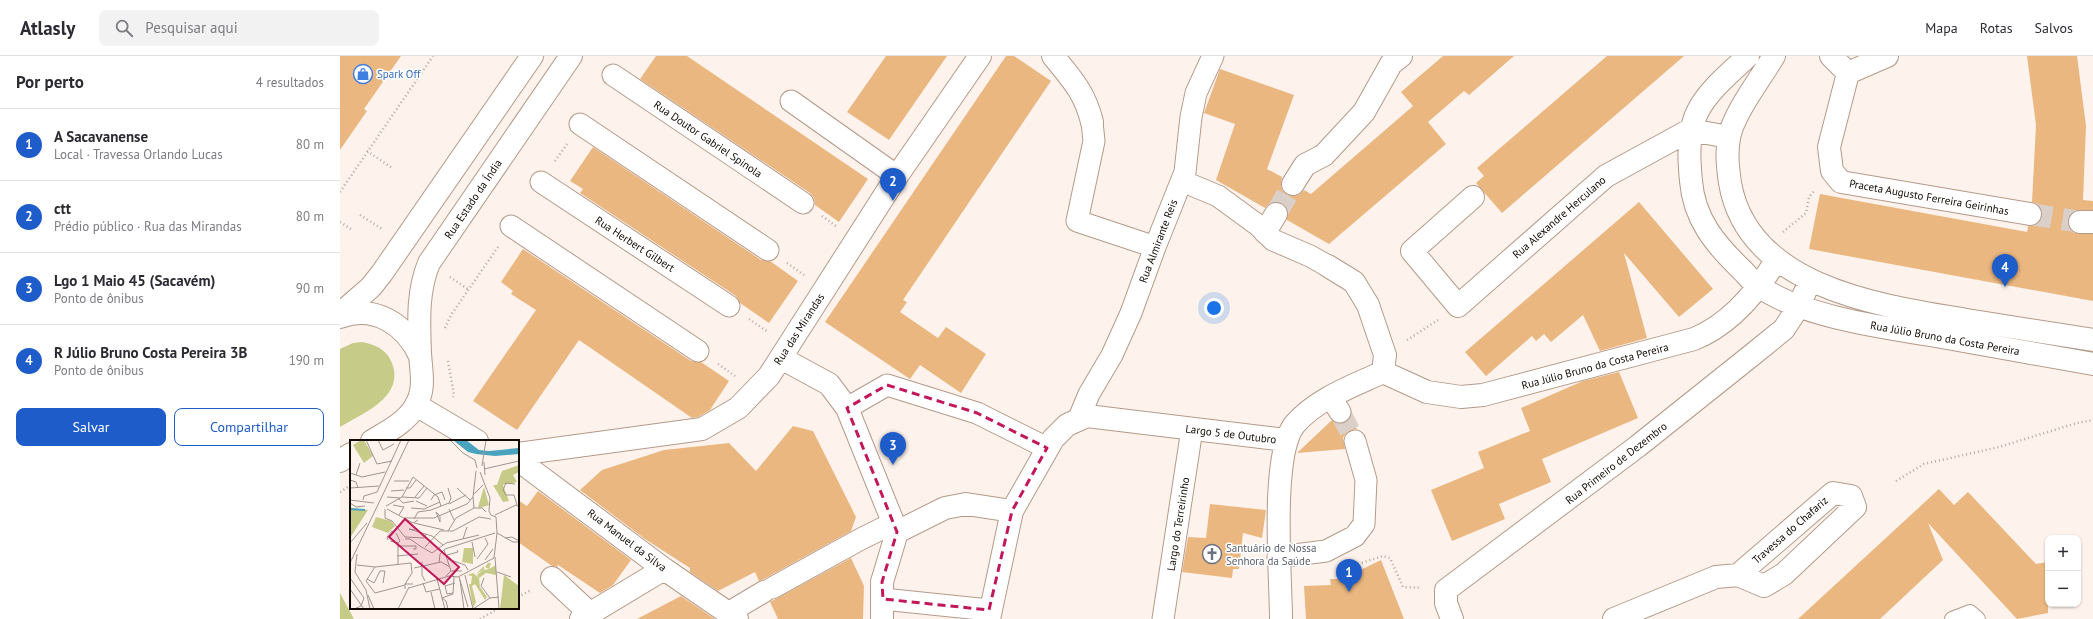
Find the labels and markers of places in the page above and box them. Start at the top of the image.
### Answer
shop icon: Spark Off [352,63,374,85]
place label: Spark Off [377,67,421,81]
pin: 2 [880,168,906,201]
pin: 4 [1992,254,2018,287]
pin: 3 [880,432,906,465]
place label: Santuário de Nossa Senhora da Saúde [1226,541,1316,568]
church icon: Santuário de Nossa Senhora da Saúde [1201,543,1223,565]
pin: 1 [1336,559,1362,592]

